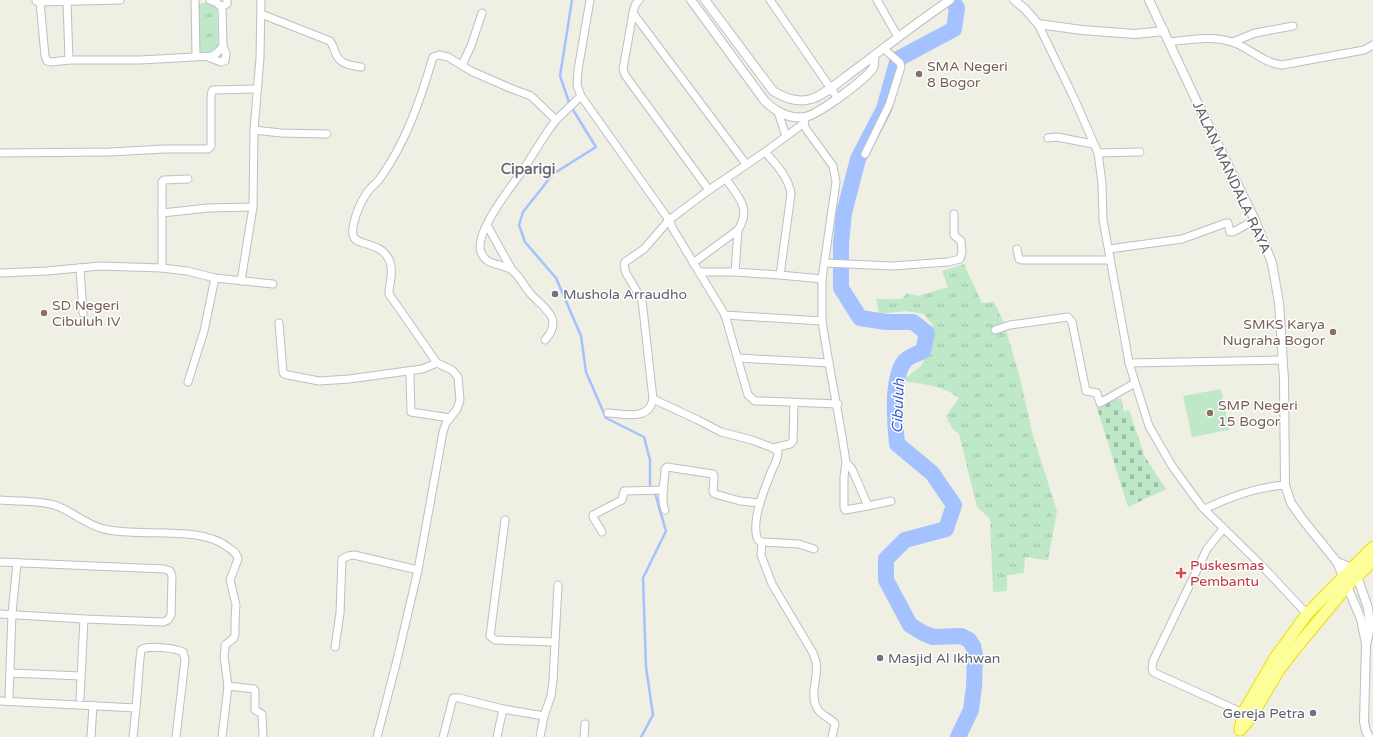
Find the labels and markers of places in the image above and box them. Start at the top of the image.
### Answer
place label: SMA Negeri 8 Bogor [927,58,1008,91]
marker: SMA Negeri 8 Bogor [914,69,924,79]
place label: Mushola Arraudho [563,286,687,303]
marker: Mushola Arraudho [550,289,560,299]
place label: SD Negeri Cibuluh IV [52,297,121,330]
marker: SD Negeri Cibuluh IV [39,308,49,318]
place label: SMKS Karya Nugraha Bogor [1222,316,1326,349]
marker: SMKS Karya Nugraha Bogor [1328,327,1338,337]
place label: SMP Negeri 15 Bogor [1218,397,1298,430]
marker: SMP Negeri 15 Bogor [1205,408,1215,418]
place label: Puskesmas Pembantu [1190,557,1264,590]
marker: Puskesmas Pembantu [1175,567,1187,579]
place label: Masjid Al Ikhwan [888,650,1000,667]
marker: Masjid Al Ikhwan [875,653,885,663]
place label: Gereja Petra [1223,705,1305,722]
marker: Gereja Petra [1308,708,1318,718]

